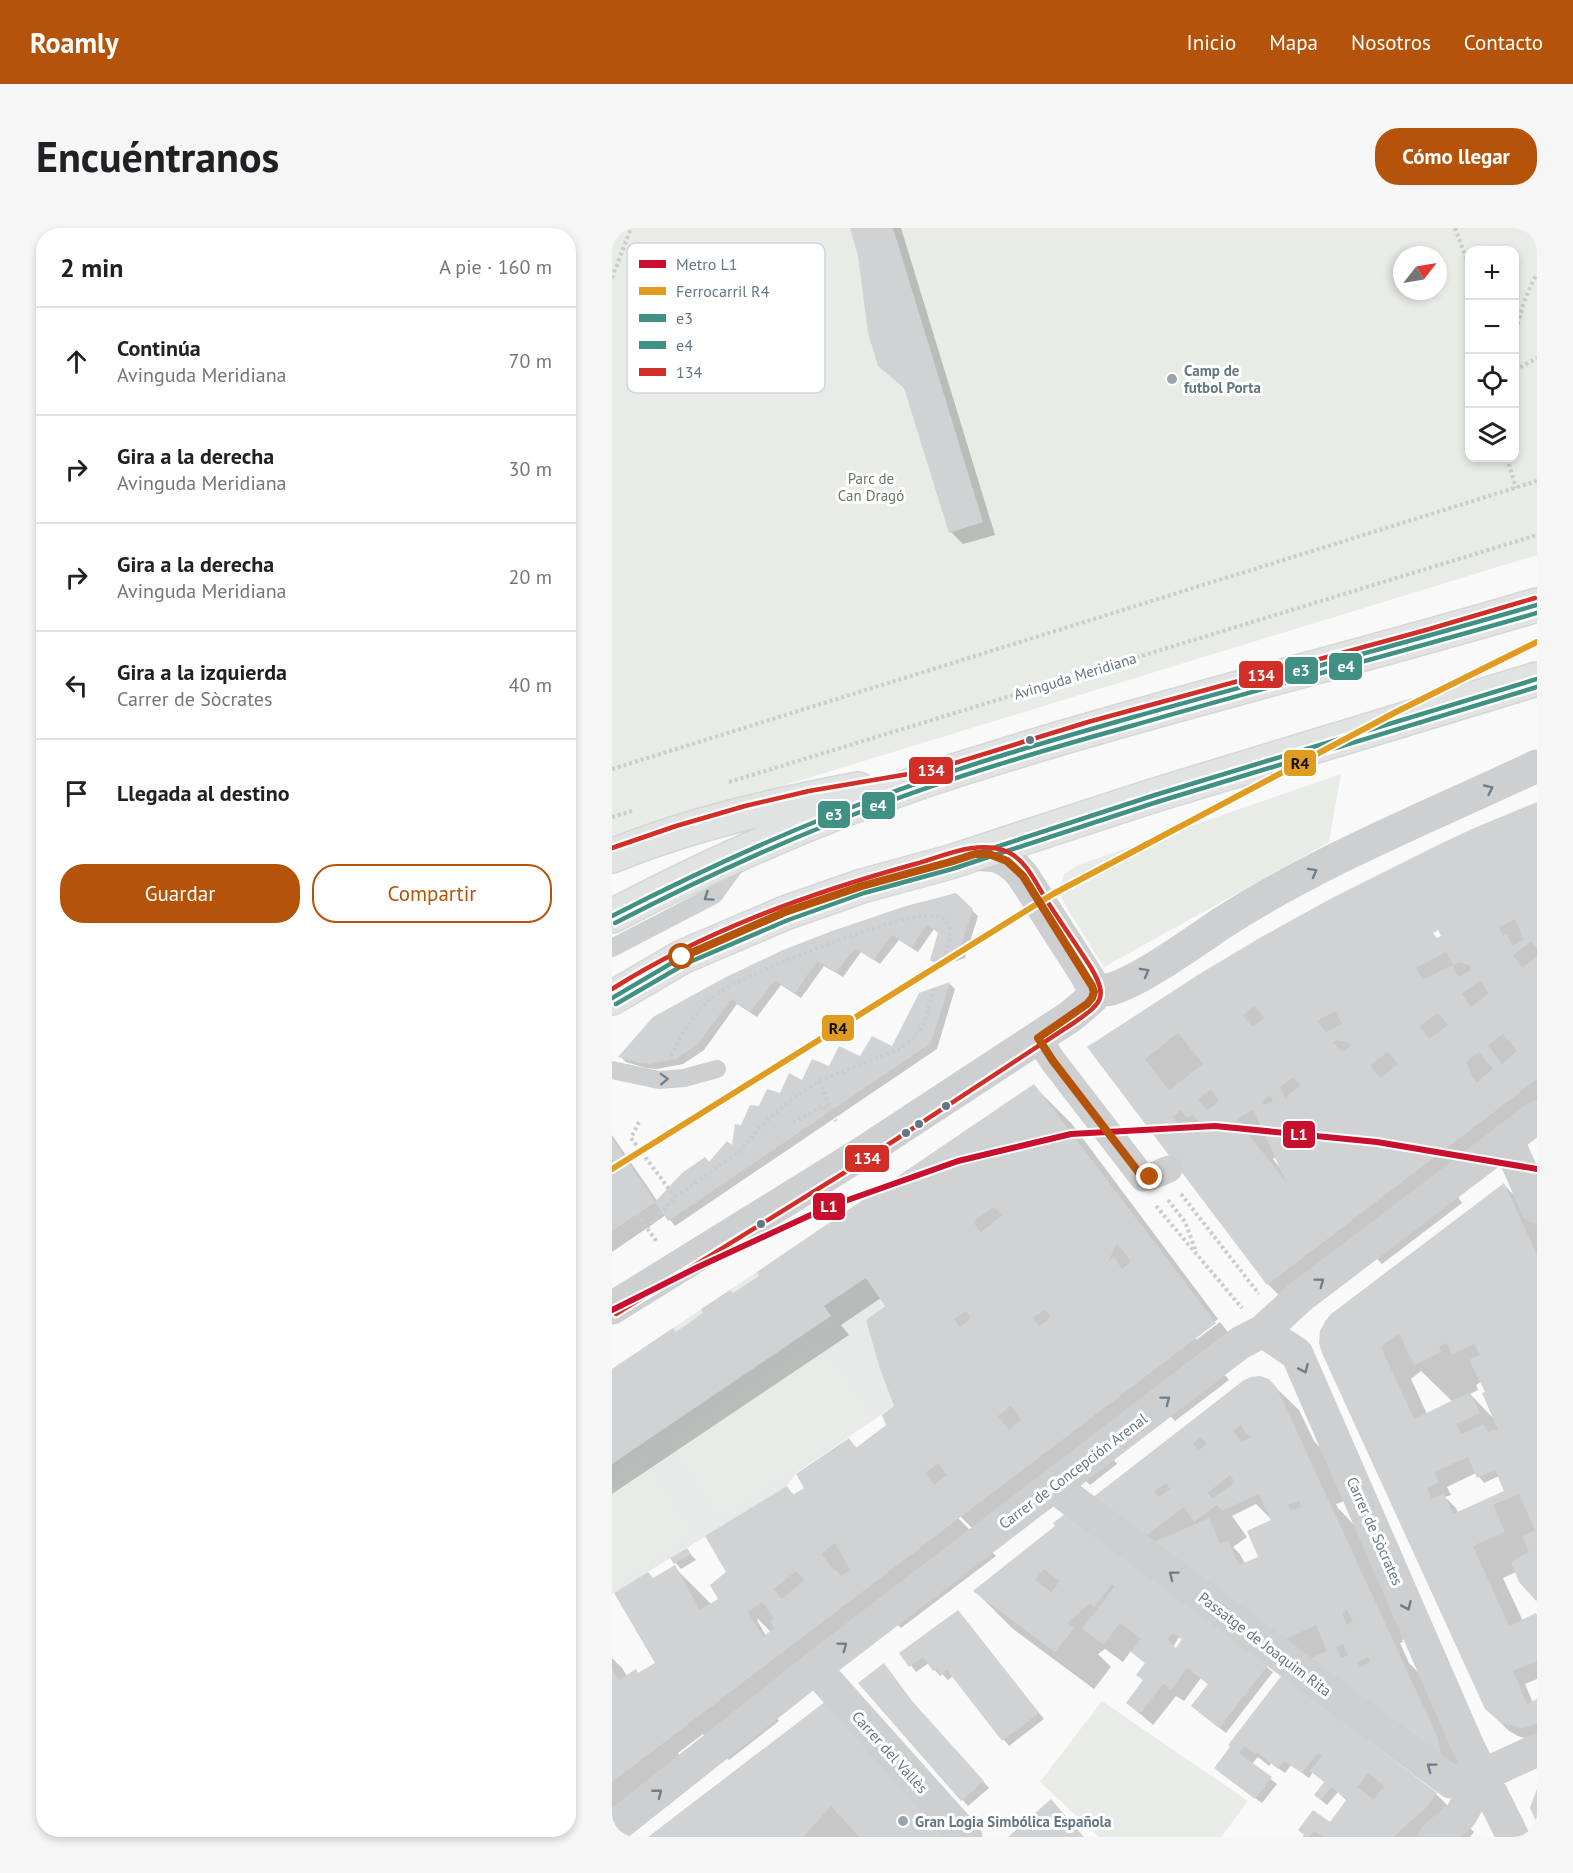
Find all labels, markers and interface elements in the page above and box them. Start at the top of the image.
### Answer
text: Roamly [30,24,119,61]
text: Inicio [1187,29,1236,56]
text: Mapa [1269,29,1318,56]
text: Nosotros [1351,29,1431,56]
text: Contacto [1464,29,1543,56]
button: Cómo llegar [1375,128,1537,185]
text: Encuéntranos [36,129,279,184]
legend [627,243,825,393]
north arrow [1393,246,1447,300]
map controls [1465,246,1519,462]
button: + [1465,246,1519,300]
text: 2 min [60,251,123,284]
text: A pie · 160 m [439,254,552,280]
text: Metro L1 [676,254,738,274]
text: Ferrocarril R4 [676,281,770,301]
button: − [1465,300,1519,354]
text: e3 [676,308,693,328]
text: Continúa [117,334,201,362]
text: e4 [676,335,693,355]
icon: ahead [60,345,93,378]
text: 70 m [509,348,552,374]
button: locate [1465,354,1519,408]
place label: Camp de futbol Porta [1184,361,1261,397]
text: Avinguda Meridiana [117,362,287,388]
text: 134 [676,362,702,382]
marker: Camp de futbol Porta [1165,372,1179,386]
button: layers [1465,408,1519,462]
text: Gira a la derecha [117,442,274,470]
icon: right [60,453,93,486]
text: 30 m [509,456,552,482]
park label: Parc de Can Dragó [838,469,904,505]
text: Avinguda Meridiana [117,470,287,496]
text: Gira a la derecha [117,550,274,578]
icon: right [60,561,93,594]
text: 20 m [509,564,552,590]
text: Avinguda Meridiana [117,578,287,604]
street label: Avinguda Meridiana [1011,648,1139,704]
line badge: e4 [1328,652,1363,681]
line badge: e3 [1284,656,1319,685]
text: e4 [1337,656,1355,676]
text: Gira a la izquierda [117,658,287,686]
line badge: 134 [1238,660,1284,689]
text: e3 [1292,660,1310,680]
text: 134 [1247,665,1275,685]
icon: left [60,669,93,702]
text: 40 m [509,672,552,698]
text: Carrer de Sòcrates [117,686,272,712]
unlabelled marker [1024,734,1036,746]
line badge: R4 [1283,749,1317,777]
text: R4 [1291,753,1309,773]
line badge: 134 [908,756,954,785]
text: 134 [917,760,945,780]
icon: arrive [60,777,93,810]
text: Llegada al destino [117,779,290,807]
one-way arrow [1482,784,1493,796]
line badge: e4 [861,791,896,820]
text: e4 [869,795,887,815]
line badge: e3 [817,800,851,829]
text: e3 [825,804,843,824]
button: Guardar [60,864,300,923]
button: Compartir [312,864,552,923]
one-way arrow [1306,868,1317,879]
one-way arrow [703,890,714,901]
route start [668,943,694,969]
one-way arrow [1139,968,1150,980]
line badge: R4 [821,1014,855,1042]
text: R4 [829,1018,847,1038]
one-way arrow [660,1073,669,1085]
unlabelled marker [940,1100,952,1112]
unlabelled marker [913,1118,925,1130]
line badge: L1 [1282,1120,1316,1149]
text: L1 [1290,1124,1308,1144]
unlabelled marker [900,1127,912,1139]
line badge: 134 [844,1144,890,1173]
text: 134 [853,1148,881,1168]
route end [1136,1163,1162,1189]
line badge: L1 [812,1192,846,1221]
text: L1 [820,1196,838,1216]
unlabelled marker [755,1218,767,1230]
one-way arrow [1314,1278,1325,1289]
one-way arrow [1297,1363,1309,1374]
one-way arrow [1159,1396,1170,1407]
street label: Carrer de Concepción Arenal [995,1409,1151,1533]
street label: Carrer de Sòcrates [1343,1474,1407,1588]
one-way arrow [1169,1572,1180,1583]
street label: Passatge de Joaquim Rita [1195,1588,1335,1700]
one-way arrow [1400,1599,1412,1610]
one-way arrow [837,1642,848,1653]
street label: Carrer del Vallès [848,1707,932,1797]
one-way arrow [1426,1764,1437,1775]
one-way arrow [651,1790,662,1801]
place label: Gran Logia Simbólica Española [915,1812,1111,1831]
marker: Gran Logia Simbólica Española [896,1814,910,1828]

